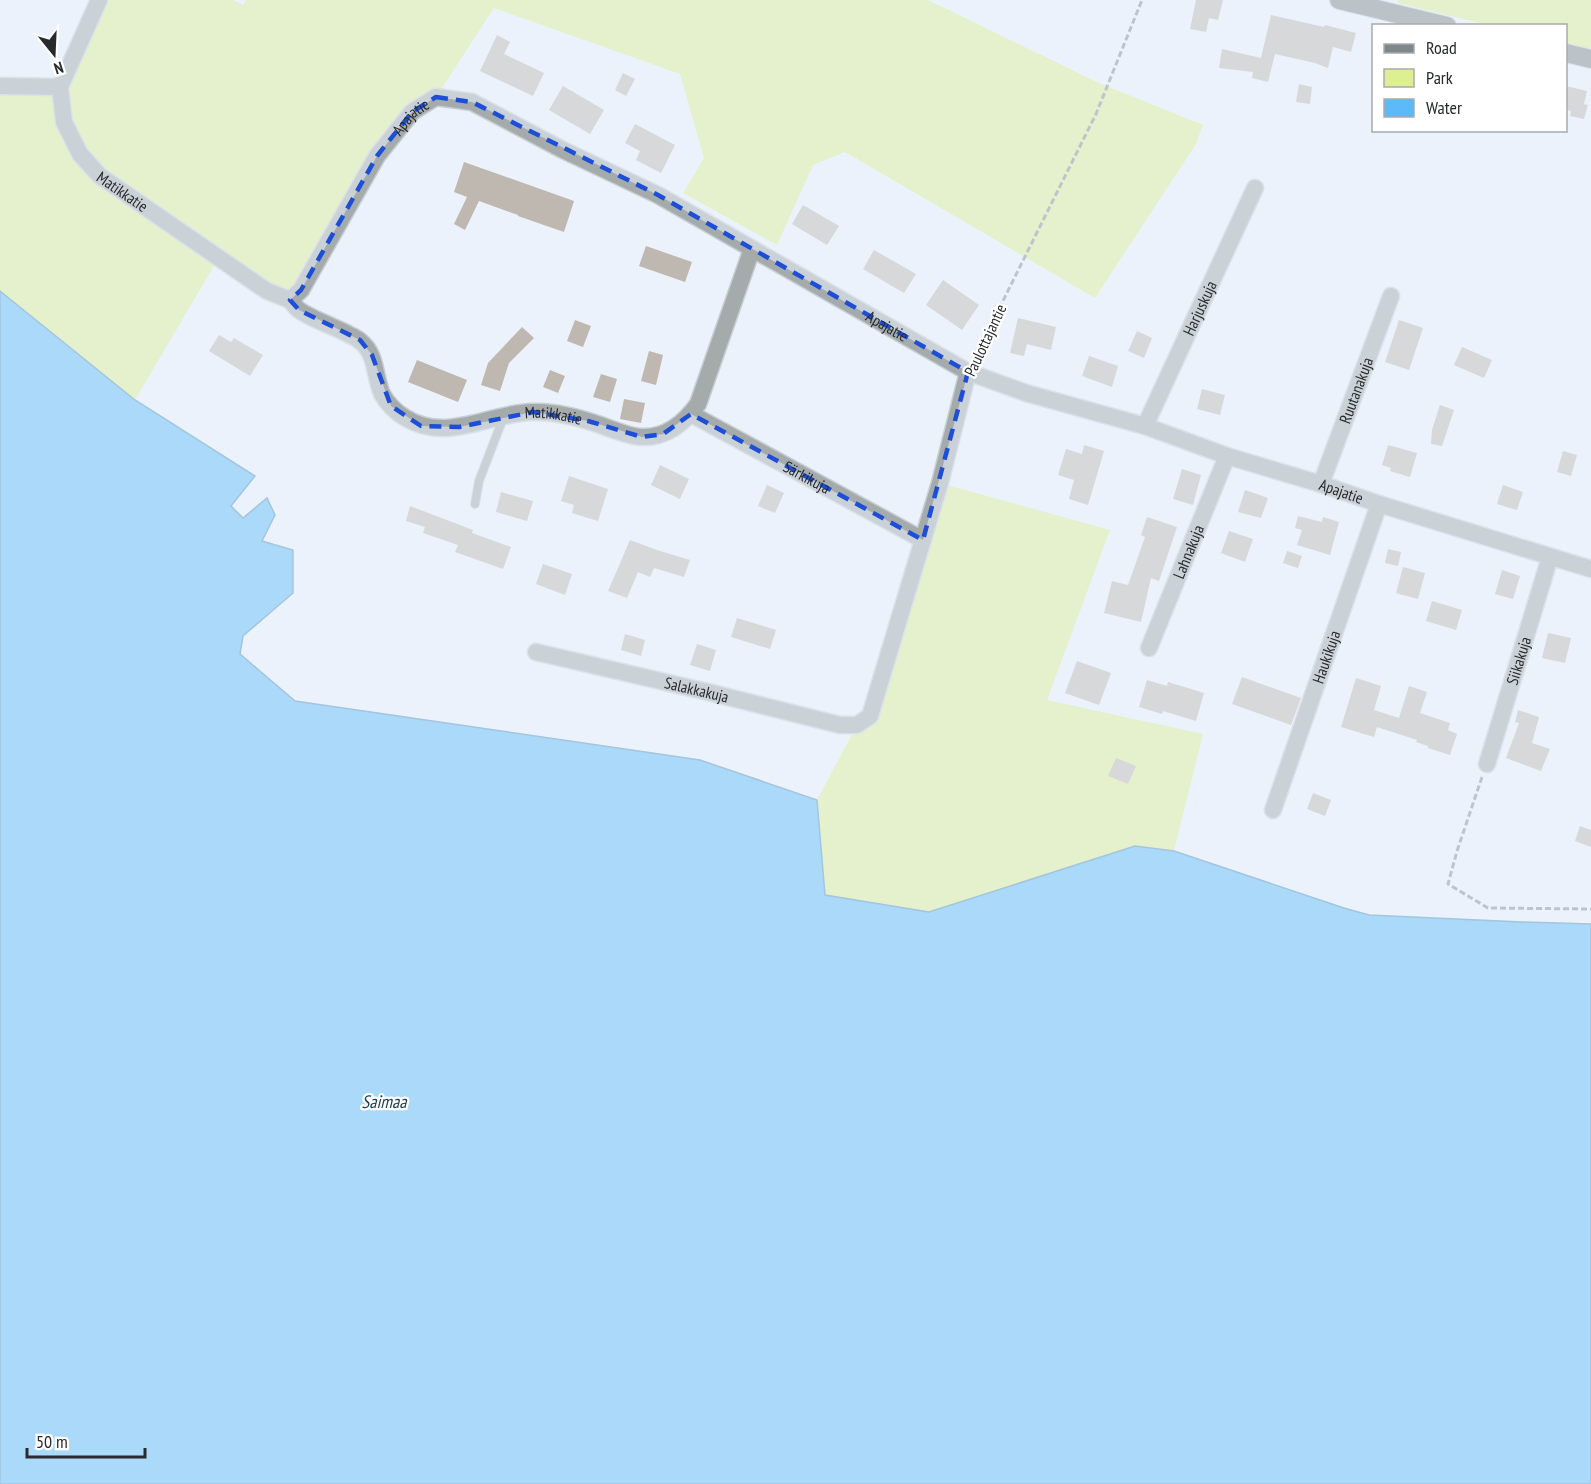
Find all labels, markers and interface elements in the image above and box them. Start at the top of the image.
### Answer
north arrow [24,24,84,84]
legend [1372,24,1567,132]
text: Road [1426,36,1457,59]
text: N [51,57,66,79]
text: Park [1426,66,1453,89]
street label: Apajatie [387,94,433,139]
text: Water [1426,96,1462,119]
street label: Matikkatie [93,167,152,216]
street label: Harjuskuja [1178,277,1221,339]
street label: Paulottajantie [960,301,1010,379]
street label: Apajatie [863,306,912,346]
street label: Ruutanakuja [1335,355,1377,426]
street label: Matikkatie [524,402,584,429]
street label: Särkikuja [780,456,834,498]
street label: Apajatie [1317,474,1366,508]
street label: Lahnakuja [1168,522,1208,582]
street label: Haukikuja [1308,628,1344,686]
street label: Siikakuja [1502,634,1535,687]
street label: Salakkakuja [663,672,731,707]
water label: Saimaa [362,1090,407,1113]
scale bar [27,1421,146,1459]
text: 50 m [36,1430,68,1453]

